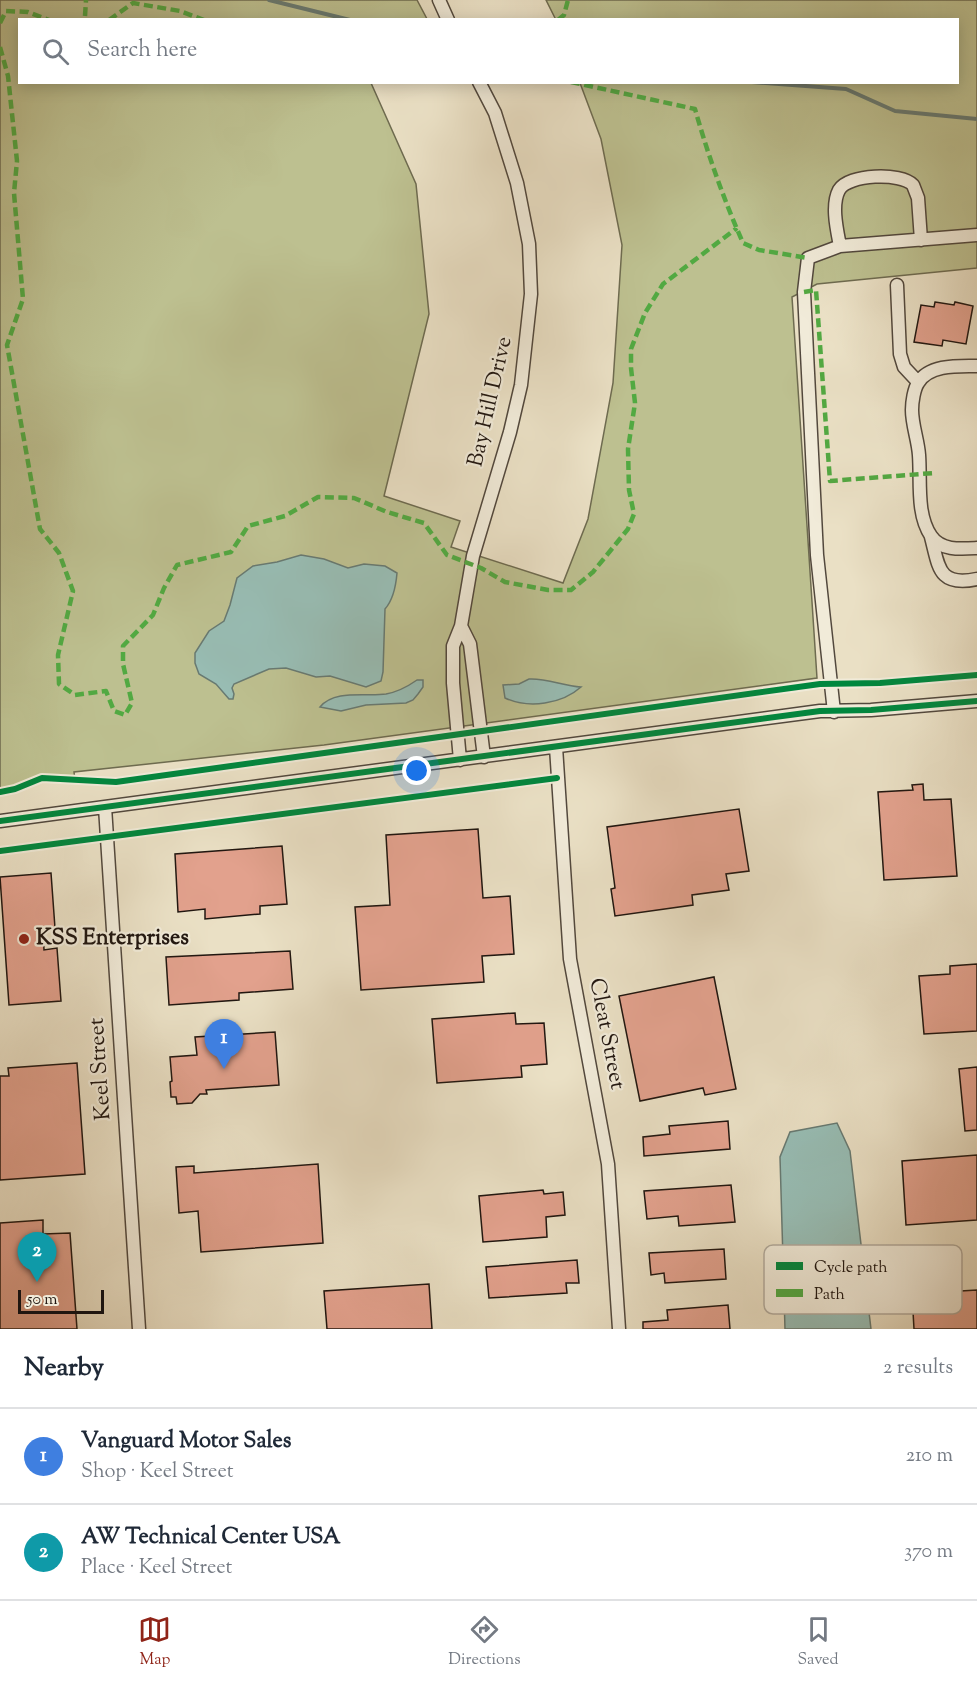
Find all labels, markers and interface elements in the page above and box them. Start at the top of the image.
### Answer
search box [18,18,959,84]
icon: search [39,35,72,68]
text: Search here [87,35,197,67]
street label: Bay Hill Drive [460,334,522,470]
your location [402,756,431,785]
place label: KSS Enterprises [36,923,189,955]
marker: KSS Enterprises [17,932,31,946]
street label: Cleat Street [580,976,633,1093]
street label: Keel Street [81,1016,121,1121]
pin: 1 [204,1020,244,1069]
pin: 2 [18,1232,57,1282]
legend [764,1245,962,1314]
text: Cycle path [814,1257,888,1280]
text: Path [814,1284,845,1307]
scale bar [18,1287,104,1314]
text: 50 m [27,1289,58,1312]
text: Nearby [24,1350,104,1387]
text: 2 results [883,1354,953,1383]
text: Vanguard Motor Sales [81,1426,291,1458]
text: 1 [40,1442,47,1471]
text: 210 m [906,1442,953,1471]
text: Shop · Keel Street [81,1458,233,1487]
text: AW Technical Center USA [81,1522,341,1554]
text: 2 [39,1538,48,1567]
text: 370 m [904,1538,953,1567]
text: Place · Keel Street [81,1554,232,1583]
tab: Map [138,1613,171,1672]
tab: Directions [448,1613,521,1672]
tab: Saved [797,1613,839,1672]

